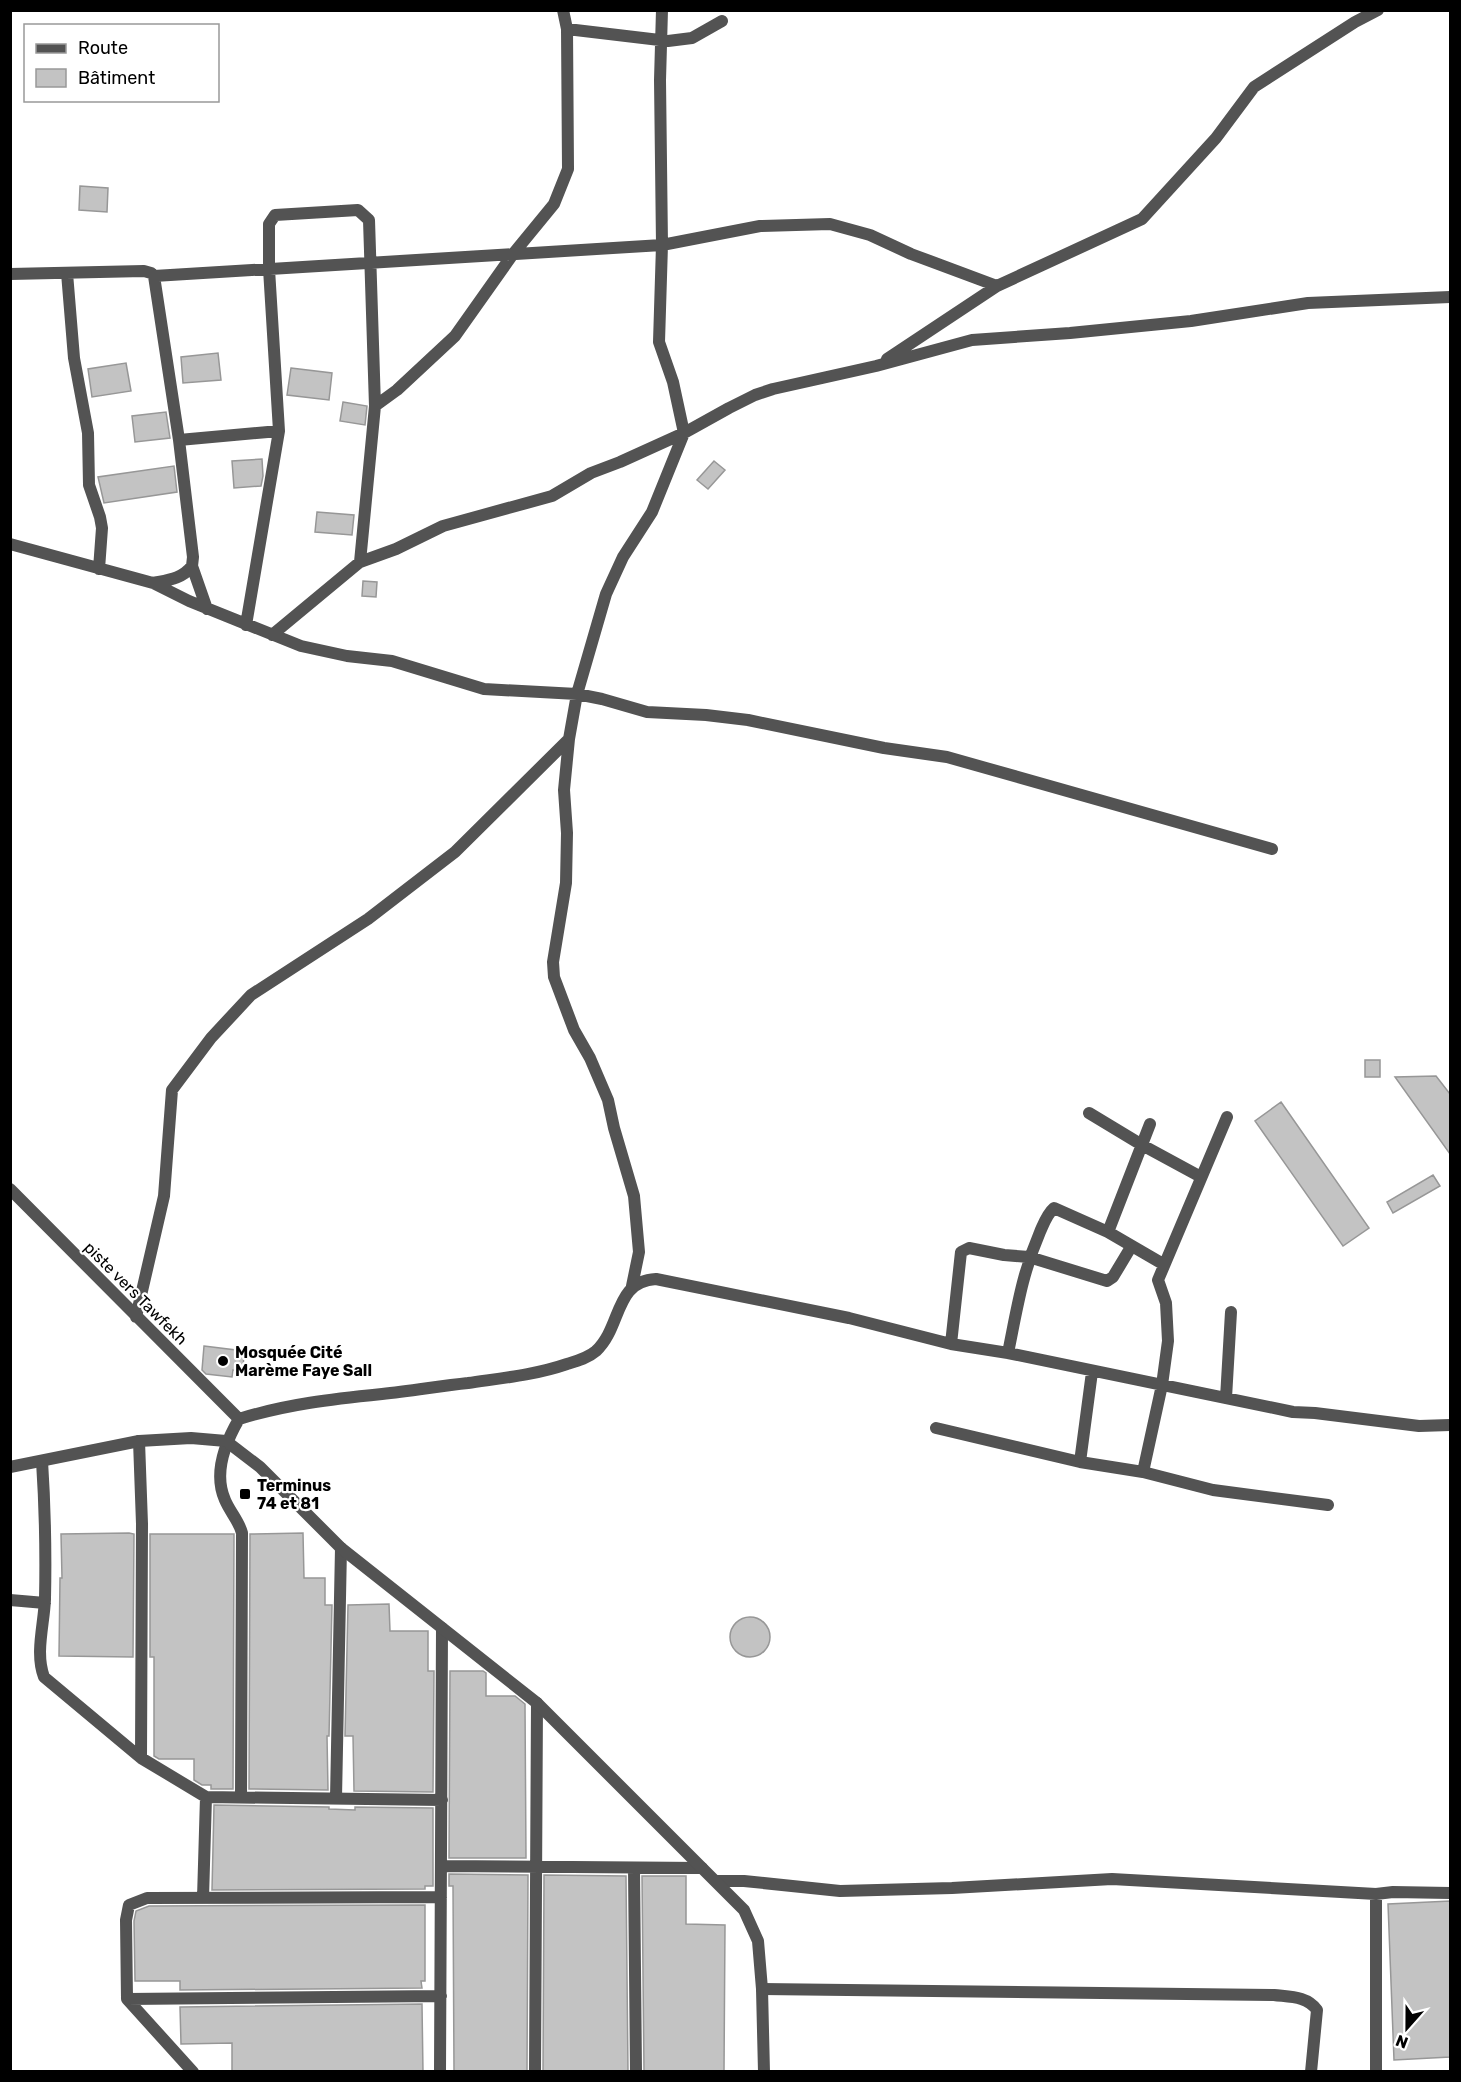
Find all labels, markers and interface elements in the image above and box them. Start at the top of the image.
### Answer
legend [24,24,219,102]
text: Route [78,37,128,59]
text: Bâtiment [78,67,155,89]
street label: piste vers Tawfekh [80,1238,191,1349]
place label: Mosquée Cité Marème Faye Sall [235,1343,372,1380]
marker: Mosquée Cité Marème Faye Sall [216,1354,230,1368]
place label: Terminus 74 et 81 [257,1476,331,1513]
marker: Terminus 74 et 81 [238,1487,252,1501]
north arrow [1377,1998,1437,2058]
text: N [1393,2031,1411,2052]

